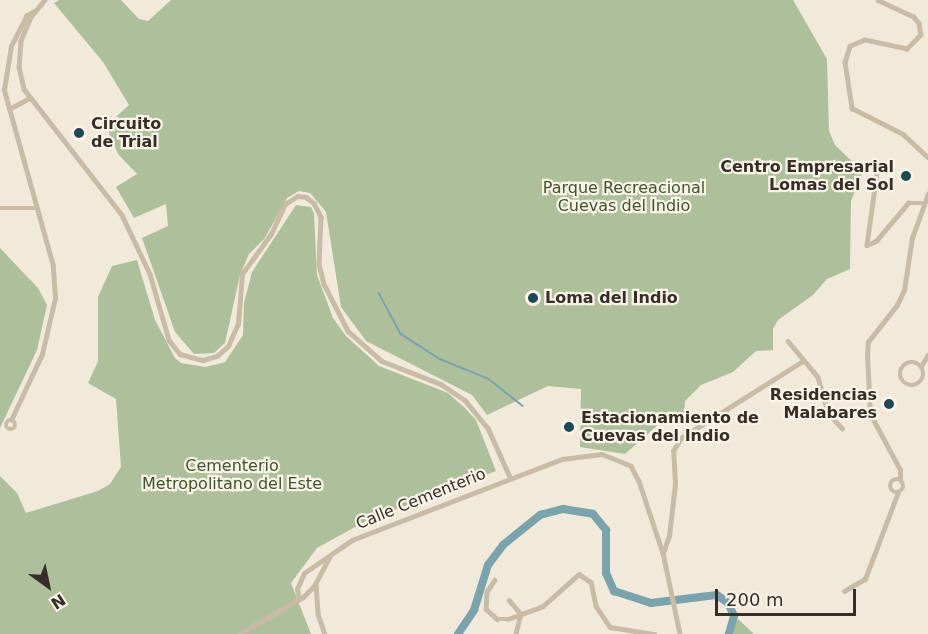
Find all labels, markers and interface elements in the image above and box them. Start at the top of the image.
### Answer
place label: Circuito de Trial [91,114,161,152]
marker: Circuito de Trial [72,126,86,140]
place label: Centro Empresarial Lomas del Sol [720,157,894,195]
marker: Centro Empresarial Lomas del Sol [899,169,913,183]
park label: Parque Recreacional Cuevas del Indio [543,178,705,216]
place label: Loma del Indio [545,288,678,308]
marker: Loma del Indio [526,291,540,305]
place label: Residencias Malabares [770,385,877,423]
marker: Residencias Malabares [882,397,896,411]
place label: Estacionamiento de Cuevas del Indio [581,408,759,446]
marker: Estacionamiento de Cuevas del Indio [562,420,576,434]
park label: Cementerio Metropolitano del Este [142,456,322,494]
street label: Calle Cementerio [353,464,489,534]
north arrow [18,556,78,616]
scale bar [718,577,859,615]
text: 200 m [726,589,784,610]
text: N [47,590,69,613]

